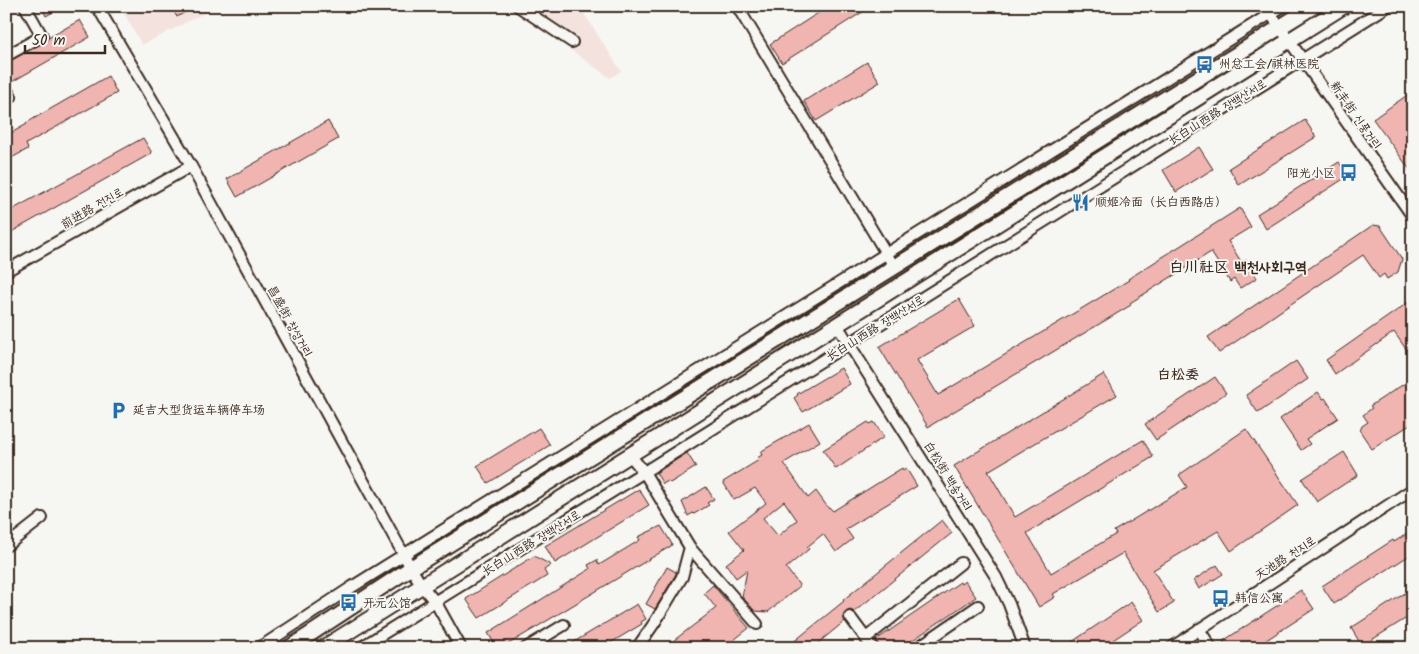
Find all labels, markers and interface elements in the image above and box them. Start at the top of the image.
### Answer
scale bar [25,22,105,54]
text: 50 m [32,29,66,53]
bus stop icon: 州总工会/祺林医院 [1195,54,1215,74]
place label: 州总工会/祺林医院 [1219,55,1319,74]
street label: 长白山西路 장백산서로 [1164,74,1270,150]
street label: 新丰街 신풍거리 [1325,77,1386,153]
bus stop icon: 阳光小区 [1339,163,1359,183]
place label: 阳光小区 [1287,164,1335,183]
street label: 前进路 전진로 [57,183,127,234]
restaurant icon: 顺姬冷面（长白西路店） [1071,192,1091,212]
place label: 顺姬冷面（长白西路店） [1095,193,1227,212]
district label: 白川社区 백천사회구역 [1169,256,1307,280]
street label: 昌盛街 창성거리 [262,282,317,361]
street label: 长白山西路 장백산서로 [822,290,928,366]
district label: 白松委 [1157,364,1199,386]
parking icon: 延吉大型货运车辆停车场 [109,400,129,420]
place label: 延吉大型货运车辆停车场 [133,401,265,420]
street label: 白松街 백송거리 [918,438,977,515]
street label: 长白山西路 장백산서로 [478,505,584,581]
street label: 天池路 천지로 [1251,531,1320,585]
bus stop icon: 韩信公寓 [1211,588,1231,608]
place label: 韩信公寓 [1235,589,1283,608]
bus stop icon: 开元公馆 [339,593,359,613]
place label: 开元公馆 [363,594,411,613]

